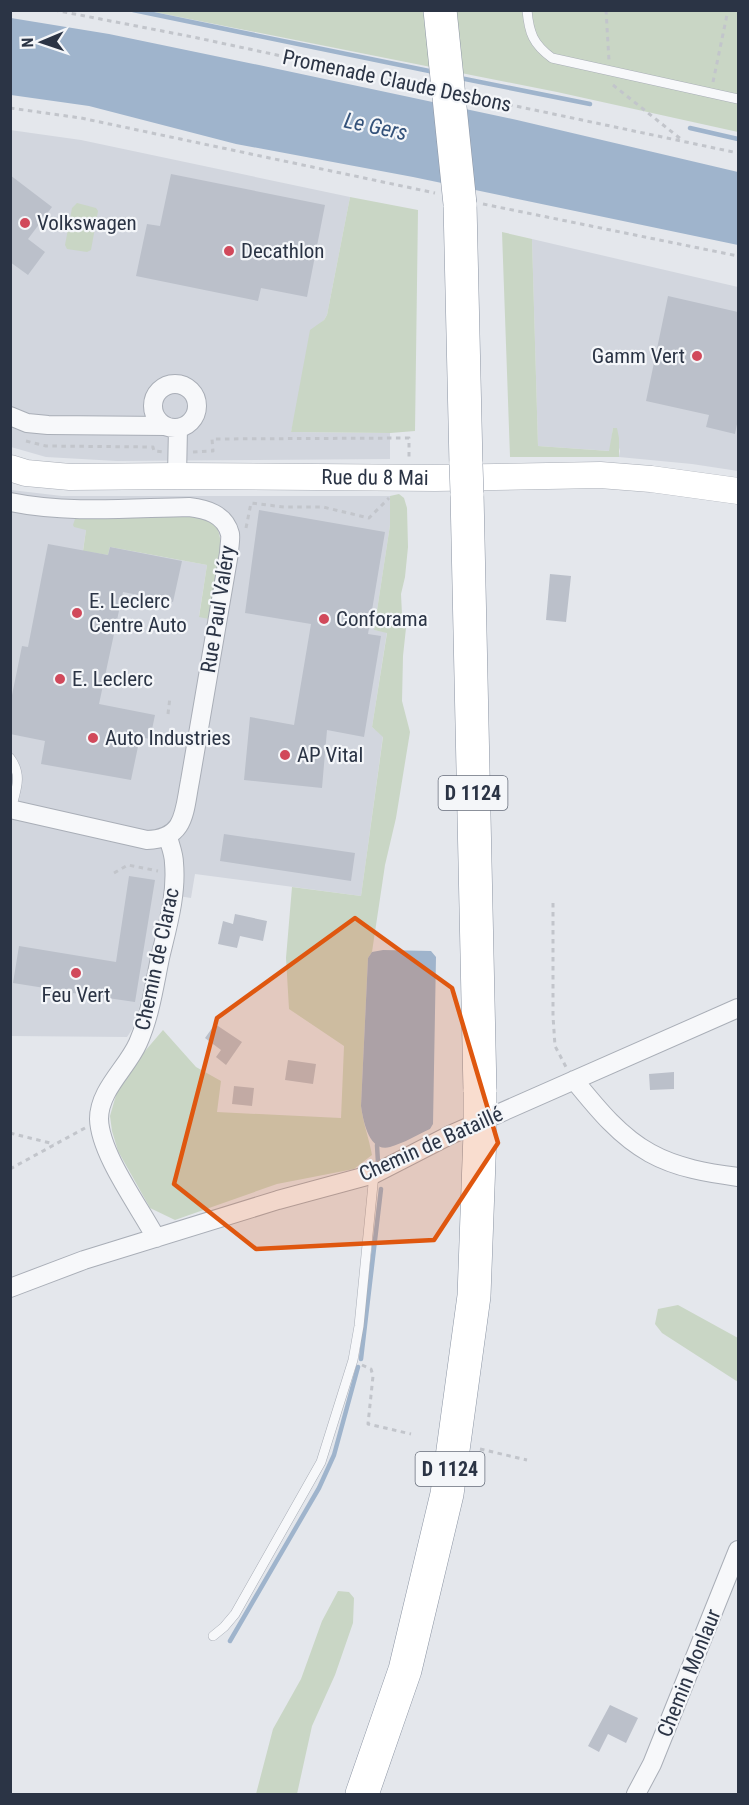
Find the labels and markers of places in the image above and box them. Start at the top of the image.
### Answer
place label: Volkswagen [37,211,137,235]
marker: Volkswagen [18,216,32,230]
place label: Decathlon [241,239,324,263]
marker: Decathlon [222,244,236,258]
place label: Gamm Vert [592,344,685,368]
marker: Gamm Vert [690,349,704,363]
place label: E. Leclerc Centre Auto [89,589,187,637]
marker: E. Leclerc Centre Auto [70,606,84,620]
place label: Conforama [336,607,428,631]
marker: Conforama [317,612,331,626]
place label: E. Leclerc [72,667,153,691]
marker: E. Leclerc [53,672,67,686]
place label: Auto Industries [105,726,231,750]
marker: Auto Industries [86,731,100,745]
place label: AP Vital [297,743,363,767]
marker: AP Vital [278,748,292,762]
marker: Feu Vert [69,966,83,980]
place label: Feu Vert [42,983,111,1007]

